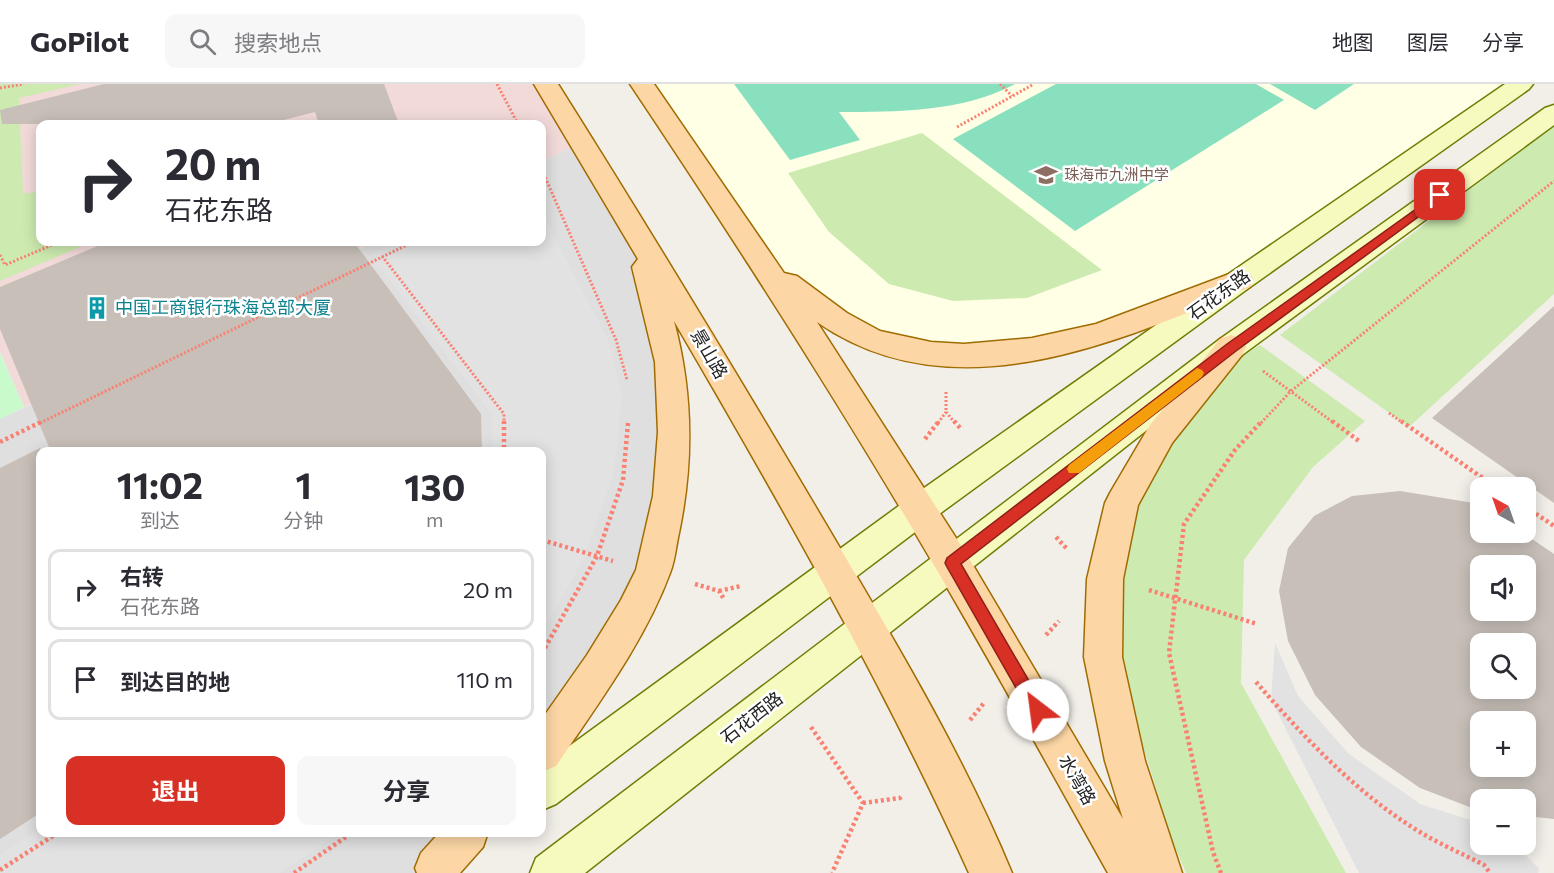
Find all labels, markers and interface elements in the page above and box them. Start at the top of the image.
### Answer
search box [165,14,585,68]
text: GoPilot [30,24,129,58]
icon: search [186,25,219,58]
text: 搜索地点 [234,29,322,56]
text: 地图 [1332,29,1374,54]
text: 图层 [1407,29,1449,54]
text: 分享 [1482,29,1524,54]
text: 20 m [165,137,261,189]
icon: right [66,144,144,222]
school or university icon: 珠海市九洲中学 [1033,162,1059,188]
place label: 珠海市九洲中学 [1064,165,1169,183]
pin [1414,169,1465,220]
icon: arrive [1423,178,1456,211]
text: 石花东路 [165,193,273,226]
street label: 石花东路 [1183,264,1254,324]
building icon: 中国工商银行珠海总部大厦 [84,295,110,321]
place label: 中国工商银行珠海总部大厦 [115,296,331,318]
street label: 景山路 [687,325,733,382]
text: 11:02 [117,462,203,506]
text: 1 [295,462,312,506]
text: 130 [404,464,465,508]
north arrow [1470,477,1536,543]
map controls [1470,477,1536,855]
text: m [426,507,443,531]
text: 到达 [140,508,180,532]
text: 分钟 [284,508,324,532]
button: sound [1470,555,1536,621]
text: 右转 [120,563,164,590]
icon: right [69,573,102,606]
text: 20 m [463,576,513,603]
text: 石花东路 [120,594,200,618]
button: search [1470,633,1536,699]
icon: arrive [69,663,102,696]
text: 110 m [456,666,513,693]
text: 到达目的地 [120,668,230,695]
position arrow [1006,678,1070,742]
street label: 石花西路 [716,686,787,748]
button: + [1470,711,1536,777]
street label: 水湾路 [1055,751,1101,808]
button: 退出 [66,756,285,825]
button: 分享 [297,756,516,825]
button: − [1470,789,1536,855]

